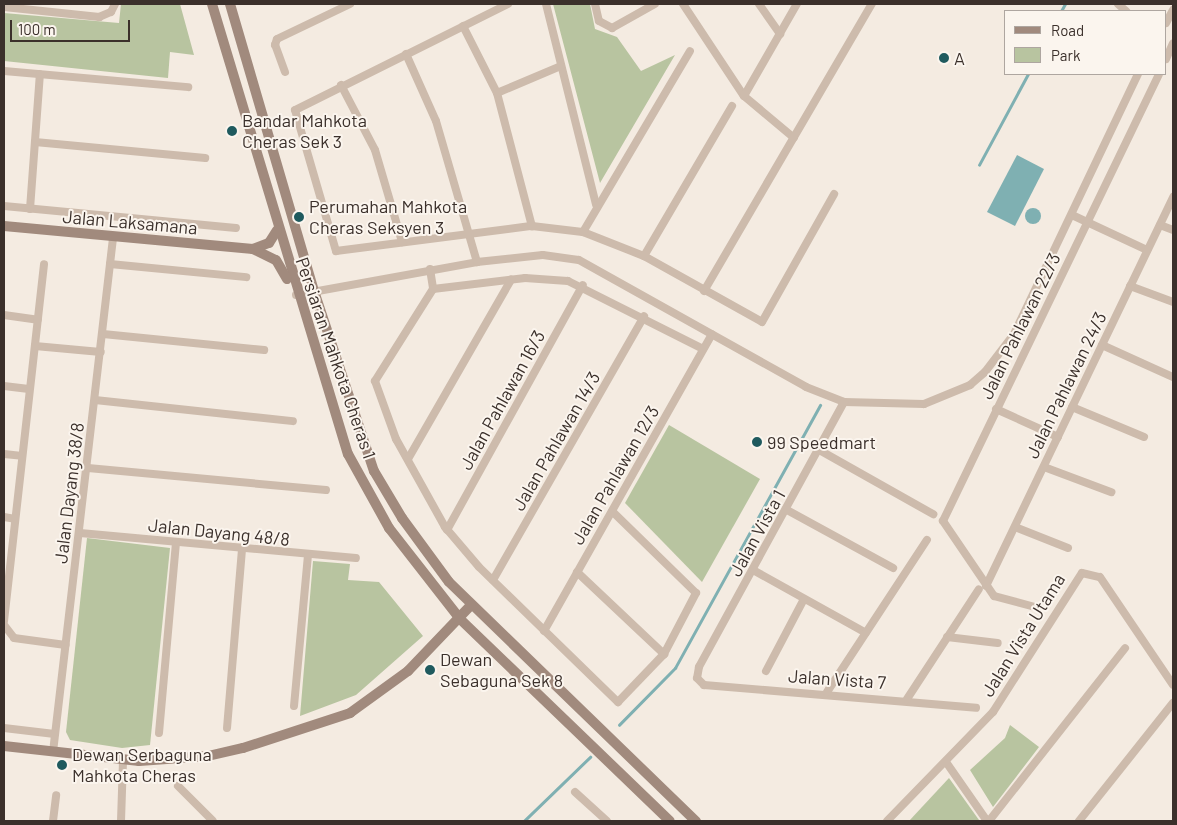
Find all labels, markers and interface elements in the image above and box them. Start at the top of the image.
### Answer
scale bar [12,10,132,42]
legend [1004,10,1167,75]
text: 100 m [18,20,56,38]
text: Road [1051,21,1084,39]
text: Park [1051,46,1080,64]
place label: A [954,47,965,69]
marker: A [938,52,950,64]
place label: Bandar Mahkota Cheras Sek 3 [242,110,367,152]
marker: Bandar Mahkota Cheras Sek 3 [226,125,238,137]
place label: Perumahan Mahkota Cheras Seksyen 3 [309,196,467,238]
street label: Jalan Laksamana [62,205,198,239]
marker: Perumahan Mahkota Cheras Seksyen 3 [293,211,305,223]
street label: Jalan Pahlawan 22/3 [975,249,1065,403]
street label: Persiaran Mahkota Cheras 1 [291,254,381,462]
street label: Jalan Pahlawan 24/3 [1021,308,1111,462]
street label: Jalan Pahlawan 16/3 [455,326,549,474]
street label: Jalan Pahlawan 14/3 [507,368,605,514]
street label: Jalan Pahlawan 12/3 [566,402,664,548]
street label: Jalan Dayang 38/8 [50,421,88,565]
place label: 99 Speedmart [767,431,876,453]
marker: 99 Speedmart [751,436,763,448]
street label: Jalan Vista 1 [724,486,790,580]
street label: Jalan Dayang 48/8 [147,514,291,550]
street label: Jalan Vista Utama [977,570,1069,700]
place label: Dewan Sebaguna Sek 8 [440,649,563,692]
marker: Dewan Sebaguna Sek 8 [424,664,436,676]
street label: Jalan Vista 7 [787,665,887,693]
place label: Dewan Serbaguna Mahkota Cheras [72,744,212,786]
marker: Dewan Serbaguna Mahkota Cheras [56,759,68,771]

